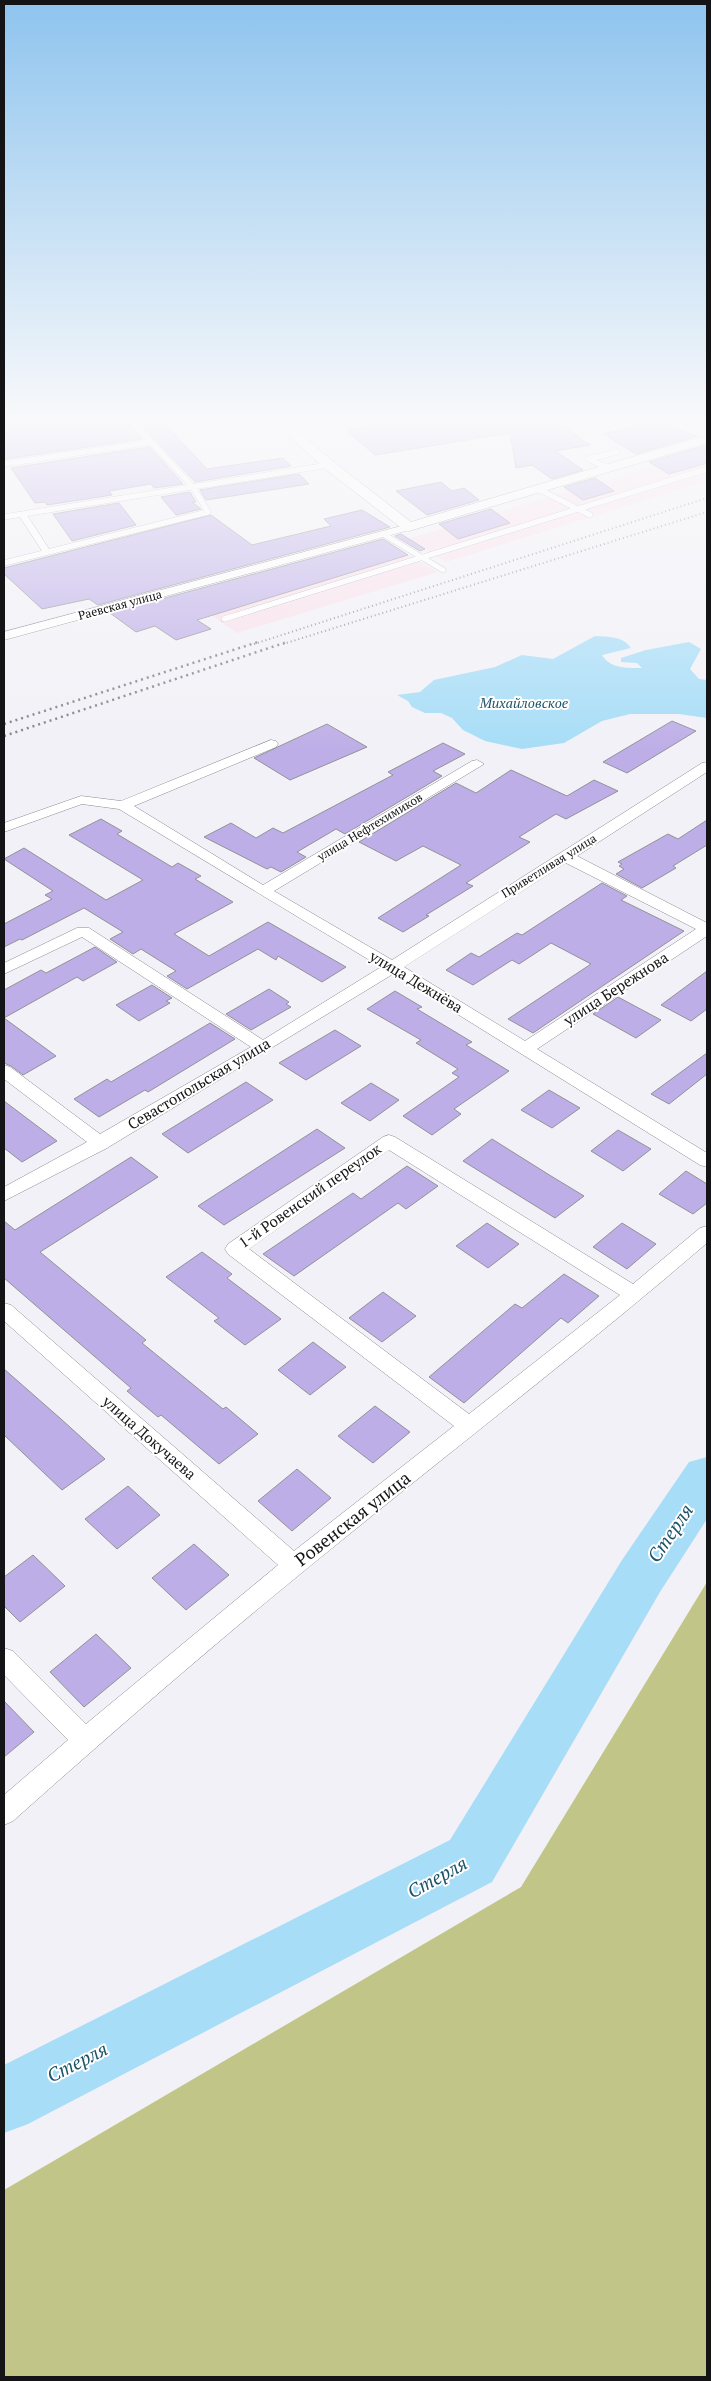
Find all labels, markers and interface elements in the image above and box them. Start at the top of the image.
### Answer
street label: Раевская улица [76,586,163,623]
water label: Михайловское [479,693,569,712]
street label: улица Нефтехимиков [314,789,425,864]
street label: Приветливая улица [498,830,599,901]
street label: улица Дежнёва [365,945,467,1017]
street label: улица Бережнова [558,947,672,1030]
street label: Севастопольская улица [123,1032,274,1134]
street label: 1-й Ровенский переулок [234,1138,386,1252]
street label: улица Докучаева [98,1390,201,1484]
street label: Ровенская улица [290,1466,415,1571]
water label: Стерля [641,1499,698,1567]
water label: Стерля [402,1850,471,1903]
water label: Стерля [42,2036,111,2087]

